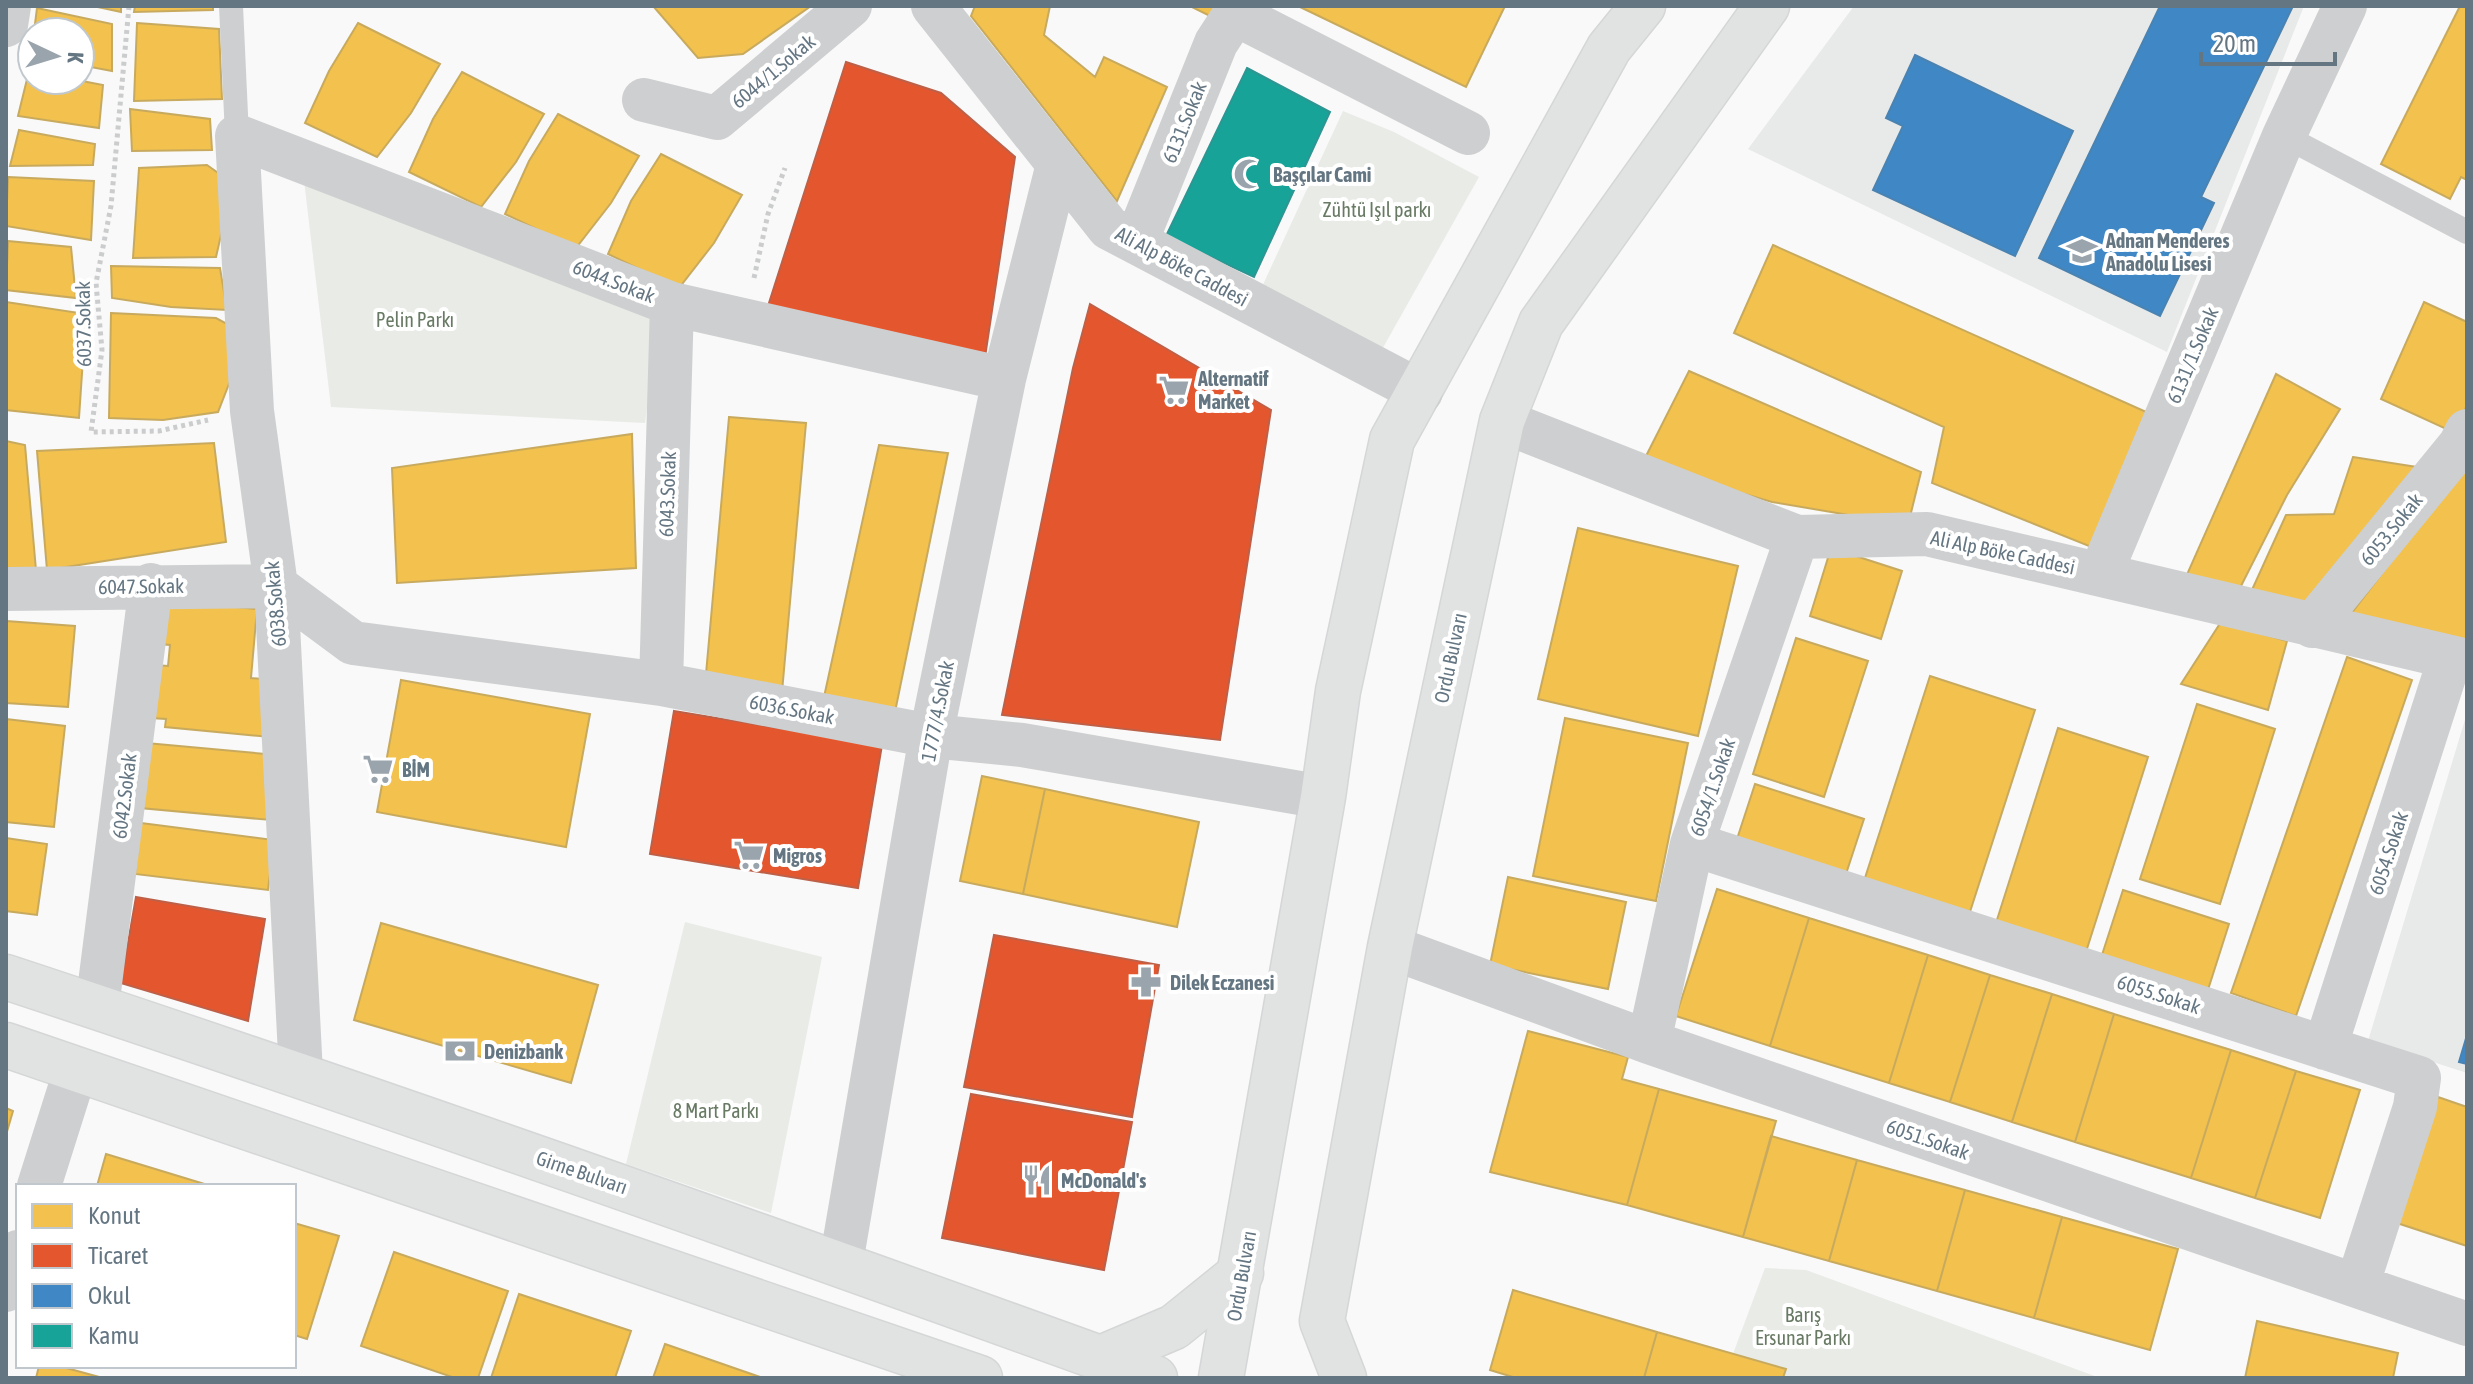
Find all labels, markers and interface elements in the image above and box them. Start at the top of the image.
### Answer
north arrow [16,16,96,96]
scale bar [2201,16,2335,66]
street label: 6044/1.Sokak [727,29,820,113]
text: 20 m [2213,30,2256,57]
text: K [63,51,89,64]
street label: 6131.Sokak [1157,78,1211,166]
mosque icon: Başçılar Cami [1232,157,1266,191]
place label: Başçılar Cami [1273,163,1371,186]
park label: Zühtü Işıl parkı [1323,198,1431,221]
street label: Ali Alp Böke Caddesi [1112,221,1252,311]
place label: Adnan Menderes Anadolu Lisesi [2105,229,2230,275]
school or university icon: Adnan Menderes Anadolu Lisesi [2065,234,2099,268]
street label: 6044.Sokak [570,255,658,307]
street label: 6037.Sokak [71,281,95,367]
street label: 6131/1.Sokak [2161,303,2223,406]
park label: Pelin Parkı [376,308,454,331]
place label: Alternatif Market [1197,367,1269,413]
supermarket icon: Alternatif Market [1157,373,1191,407]
street label: 6043.Sokak [654,451,680,537]
street label: 6053.Sokak [2355,488,2427,570]
street label: Ali Alp Böke Caddesi [1929,525,2077,579]
street label: 6038.Sokak [260,560,290,648]
street label: 6047.Sokak [98,574,184,598]
street label: Ordu Bulvarı [1429,611,1471,705]
street label: 1777/4.Sokak [916,659,958,763]
street label: 6036.Sokak [748,690,837,729]
street label: 6054/1.Sokak [1685,735,1740,839]
street label: 6042.Sokak [107,752,141,840]
supermarket icon: BİM [361,752,395,786]
place label: BİM [402,758,430,781]
street label: 6054.Sokak [2364,808,2412,897]
supermarket icon: Migros [732,838,766,872]
place label: Migros [773,844,822,867]
pharmacy icon: Dilek Eczanesi [1129,965,1163,999]
street label: 6055.Sokak [2115,970,2204,1018]
place label: Dilek Eczanesi [1170,971,1274,994]
bank icon: Denizbank [443,1034,477,1068]
place label: Denizbank [484,1040,563,1063]
park label: 8 Mart Parkı [673,1099,759,1122]
street label: 6051.Sokak [1884,1114,1973,1164]
street label: Girne Bulvarı [533,1146,631,1198]
restaurant icon: McDonald's [1020,1163,1054,1197]
place label: McDonald's [1061,1169,1146,1192]
legend [16,1184,296,1368]
text: Konut [88,1202,141,1229]
street label: Ordu Bulvarı [1222,1229,1260,1323]
text: Ticaret [88,1242,149,1269]
text: Okul [88,1282,131,1309]
park label: Barış Ersunar Parkı [1755,1303,1851,1349]
text: Kamu [88,1322,139,1349]

